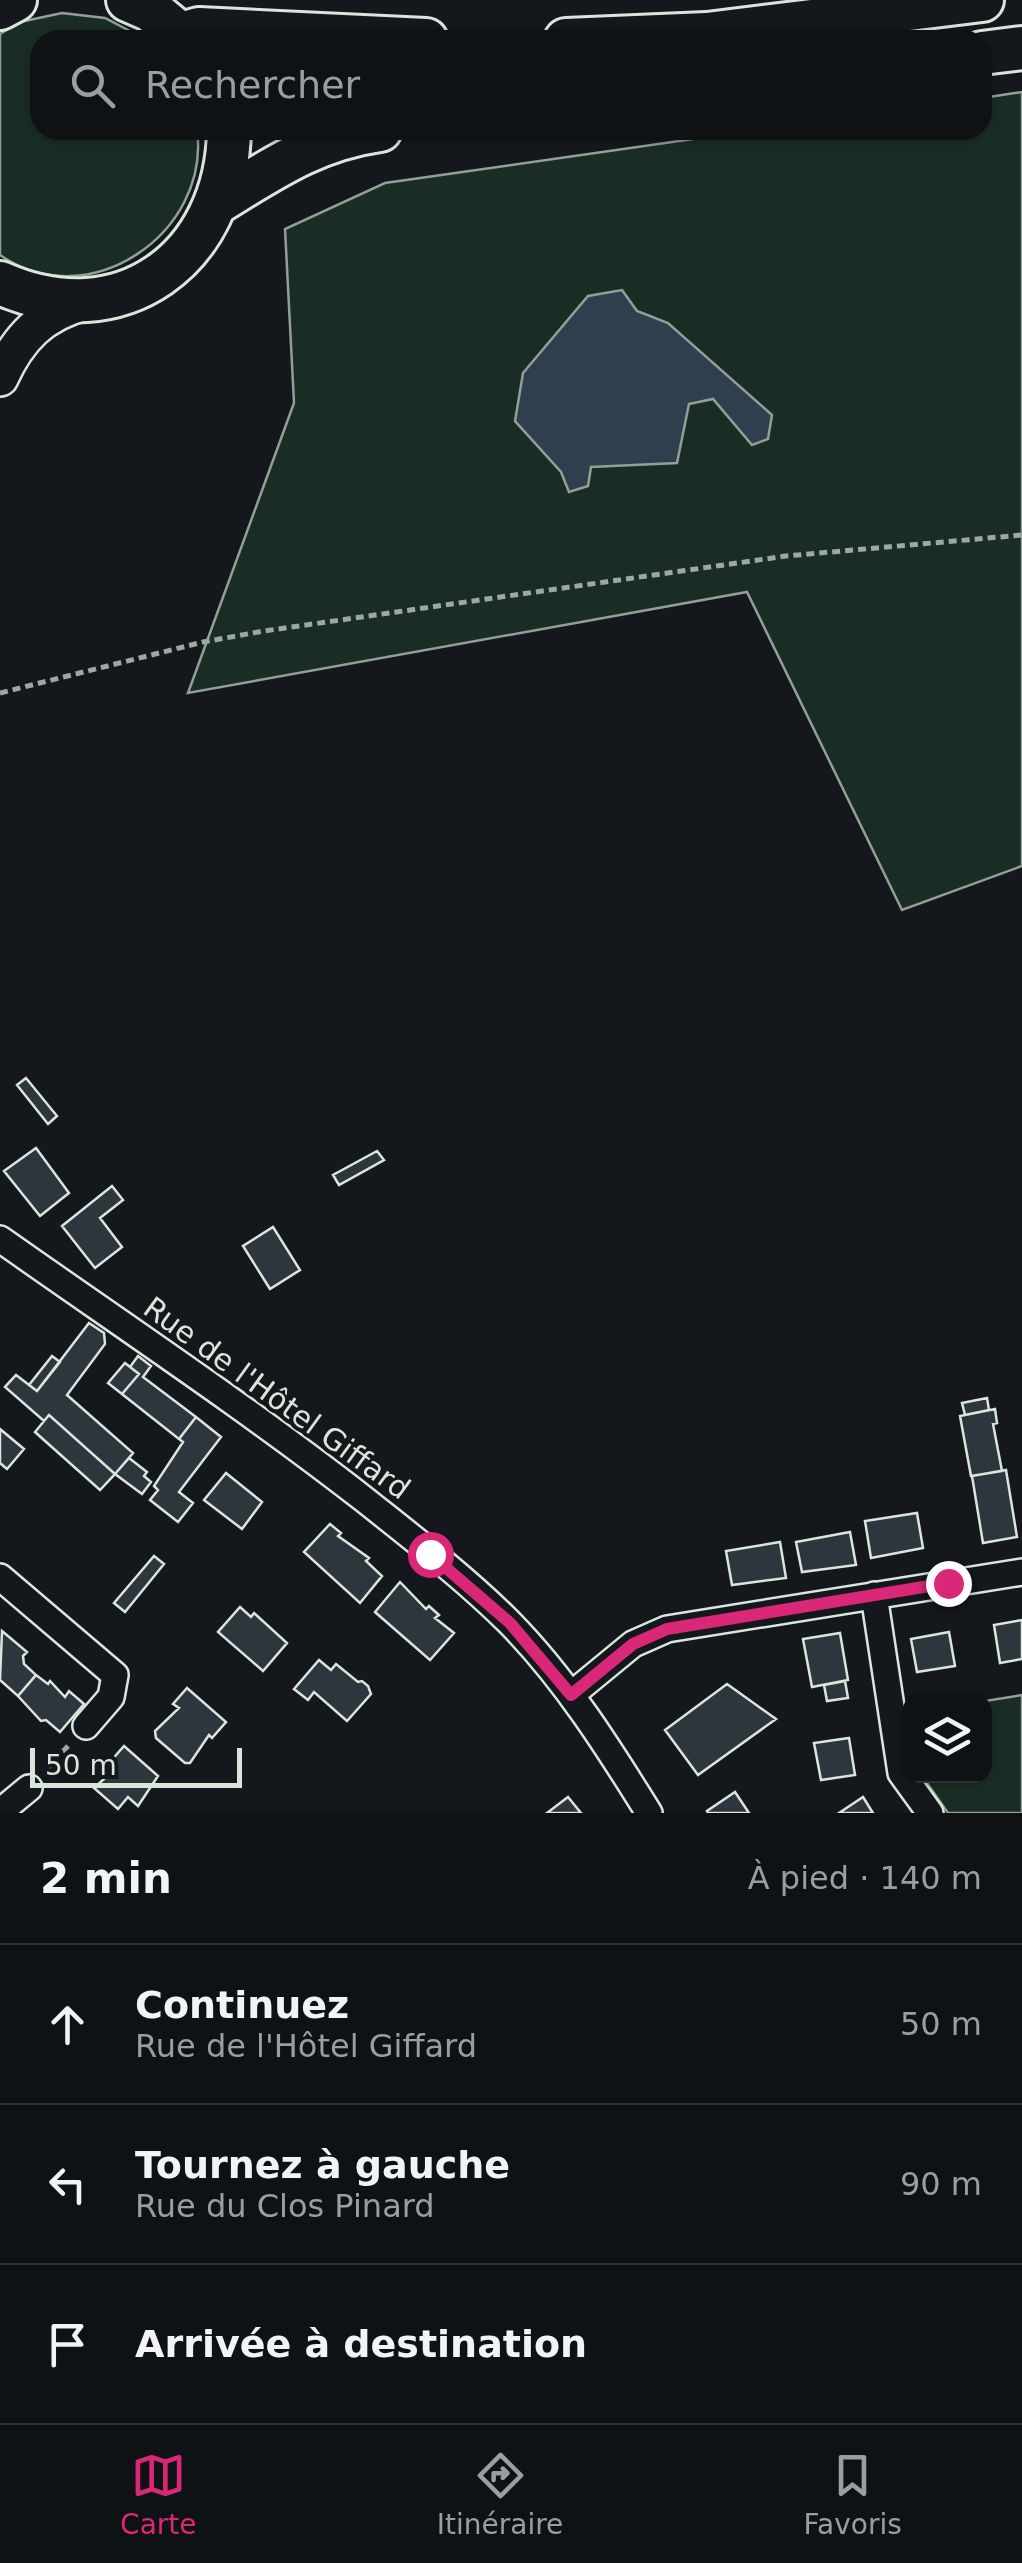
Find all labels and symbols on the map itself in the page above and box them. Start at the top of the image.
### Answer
street label: Rue de l'Hôtel Giffard [137,1290,417,1506]
route start [408,1532,454,1578]
route end [926,1561,972,1607]
scale bar [30,1743,242,1788]

